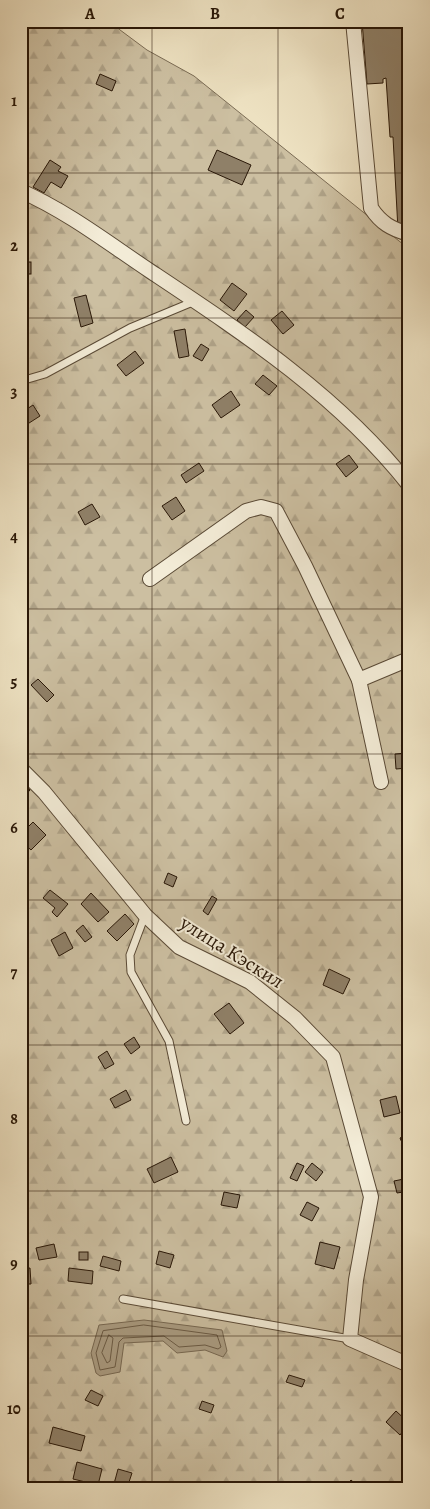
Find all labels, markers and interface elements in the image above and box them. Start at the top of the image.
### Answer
text: A [84,3,96,25]
text: B [210,3,220,25]
text: C [335,3,345,25]
text: 1 [11,90,17,112]
text: 2 [10,235,18,257]
text: 3 [11,381,18,403]
text: 4 [10,526,18,548]
text: 5 [11,671,18,693]
text: 6 [10,817,18,839]
street label: улица Кэскил [174,909,289,995]
text: 7 [11,962,18,984]
text: 8 [10,1108,18,1130]
text: 9 [10,1253,18,1275]
text: 10 [7,1398,21,1420]

